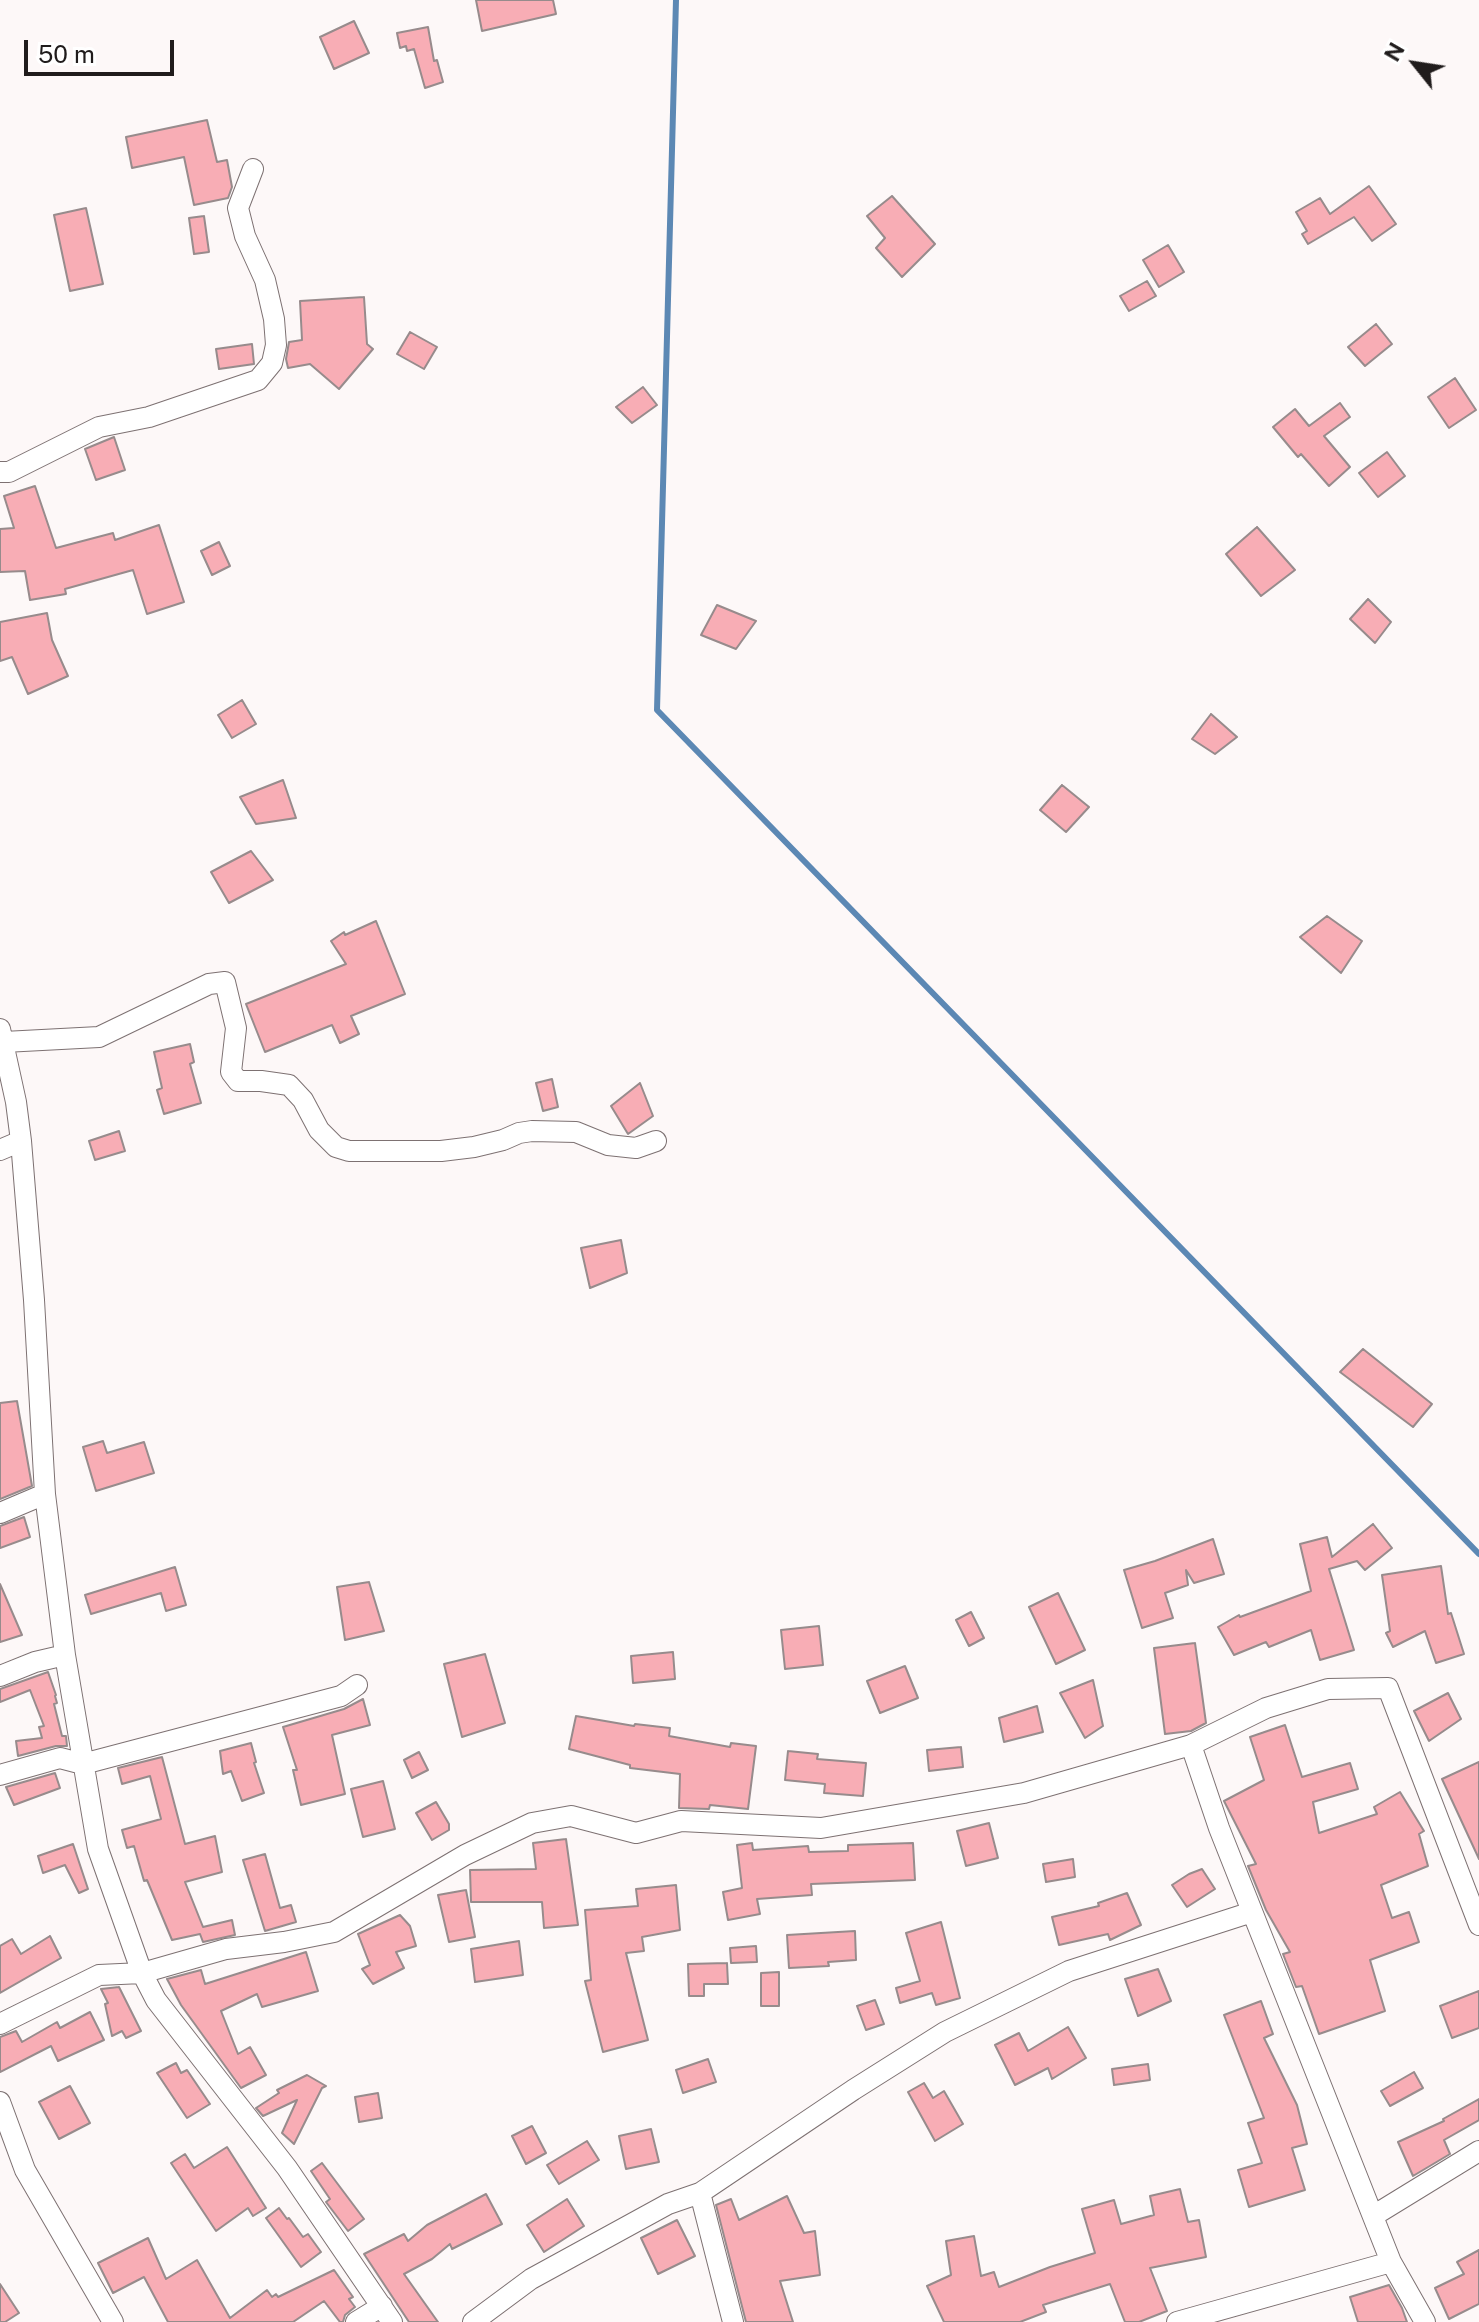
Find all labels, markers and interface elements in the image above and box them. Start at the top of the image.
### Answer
scale bar [28,24,178,74]
north arrow [1375,24,1455,104]
text: N [1379,38,1410,66]
text: 50 m [38,40,95,68]

